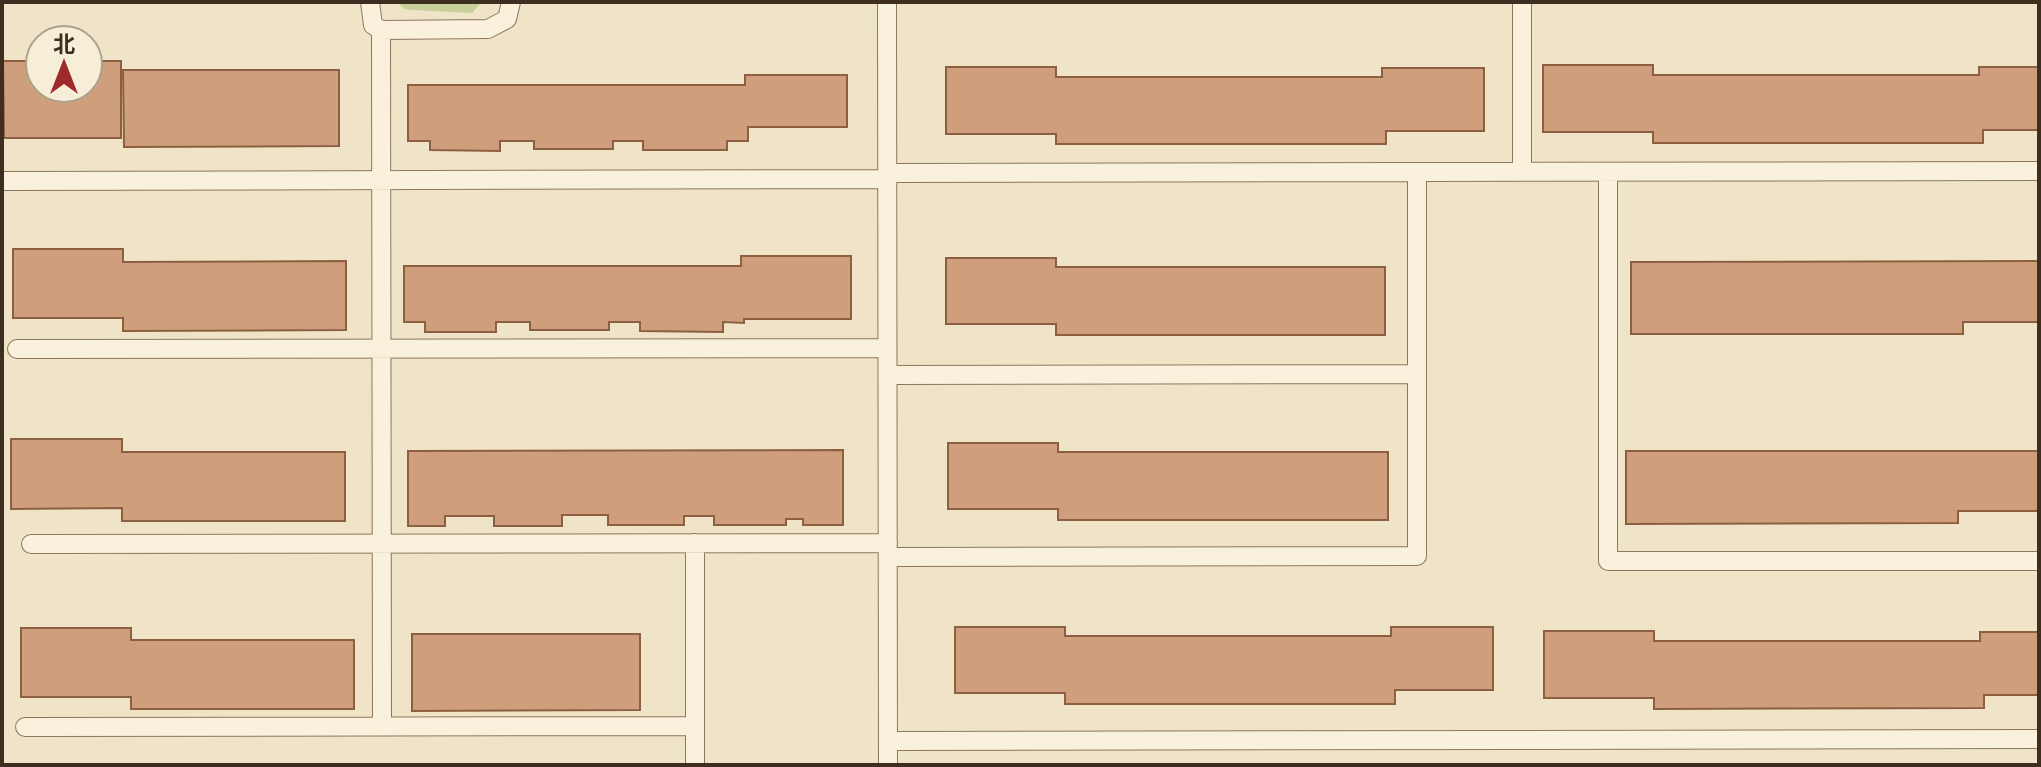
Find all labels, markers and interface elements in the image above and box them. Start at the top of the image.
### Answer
north arrow [24,24,104,104]
text: 北 [53,32,75,57]

